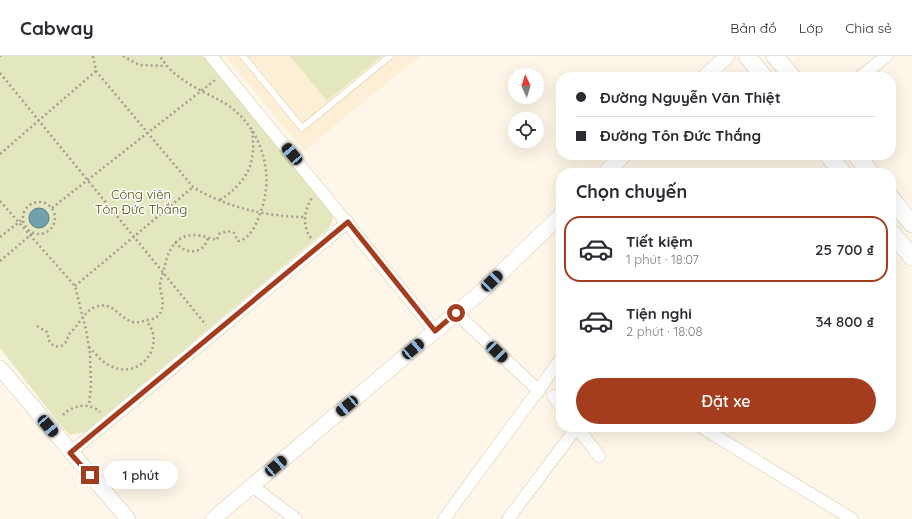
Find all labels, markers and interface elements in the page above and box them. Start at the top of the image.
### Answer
text: Cabway [20,16,94,40]
text: Bản đồ [730,19,777,37]
text: Lớp [799,19,823,37]
text: Chia sẻ [845,19,892,37]
north arrow [508,68,544,104]
map controls [508,68,544,148]
text: Đường Nguyễn Văn Thiệt [600,88,781,107]
button: locate [508,112,544,148]
text: Đường Tôn Đức Thắng [600,126,761,145]
car [280,141,304,167]
text: Chọn chuyến [576,180,687,203]
park label: Công viên Tôn Đức Thắng [95,186,187,217]
icon: car [578,231,614,267]
text: Tiết kiệm [626,232,693,251]
text: 25 700 ₫ [815,240,874,259]
text: 1 phút · 18:07 [626,251,699,267]
car [479,268,505,294]
icon: car [578,303,614,339]
route start [447,304,465,322]
text: Tiện nghi [626,304,692,323]
text: 34 800 ₫ [815,312,874,331]
text: 2 phút · 18:08 [626,323,702,339]
car [400,337,426,361]
car [484,339,510,365]
button: Đặt xe [576,378,876,424]
car [334,394,360,418]
car [36,413,60,439]
car [263,454,289,478]
callout: 1 phút [104,461,178,489]
route end [81,466,99,484]
text: 1 phút [123,467,159,483]

